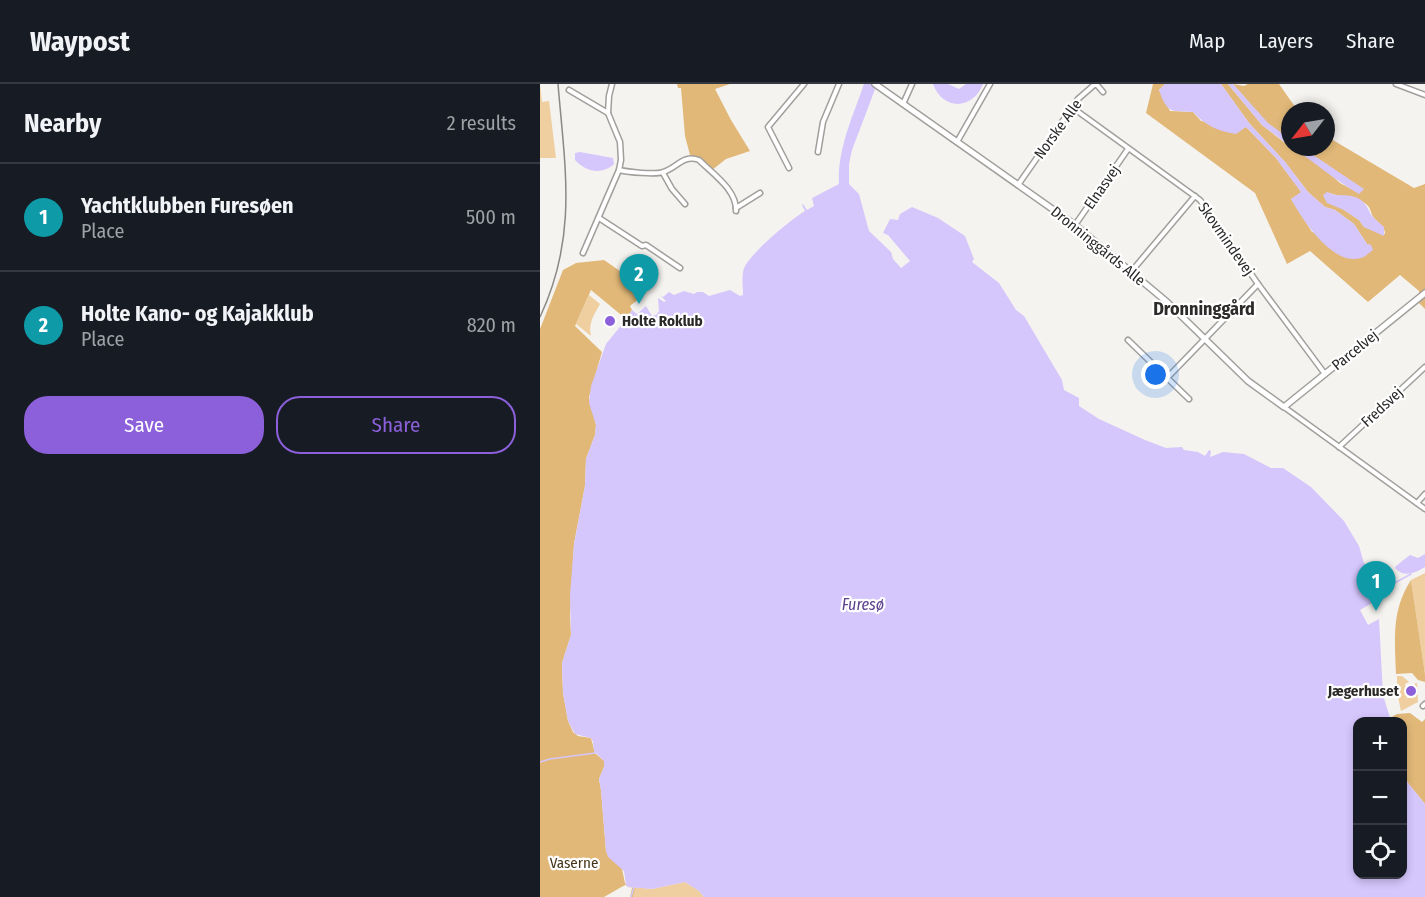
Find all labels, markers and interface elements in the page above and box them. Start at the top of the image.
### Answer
text: Waypost [30,25,130,58]
text: Map [1189,28,1225,54]
text: Layers [1258,28,1313,54]
text: Share [1346,28,1395,54]
street label: Norske Alle [1030,96,1086,162]
north arrow [1281,102,1335,156]
text: Nearby [24,108,101,139]
text: 2 results [447,111,516,135]
street label: Elnasvej [1080,161,1124,213]
text: Yachtklubben Furesøen [81,192,294,219]
street label: Skovmindevej [1194,199,1258,279]
street label: Dronninggårds Alle [1047,203,1149,289]
text: 1 [39,205,48,229]
text: 500 m [466,205,516,229]
text: Place [81,219,124,243]
pin: 2 [620,254,658,304]
district label: Dronninggård [1153,298,1255,320]
text: Holte Kano- og Kajakklub [81,300,314,327]
place label: Holte Roklub [622,312,703,330]
text: 2 [39,313,48,337]
text: 820 m [467,313,516,337]
marker: Holte Roklub [603,314,617,328]
street label: Parcelvej [1328,326,1382,374]
text: Place [81,327,124,351]
your location [1141,360,1170,389]
street label: Fredsvej [1357,383,1407,431]
button: Save [24,396,264,454]
button: Share [276,396,516,454]
pin: 1 [1356,562,1396,611]
water label: Furesø [842,595,884,614]
place label: Jægerhuset [1327,682,1400,700]
marker: Jægerhuset [1404,684,1418,698]
map controls [1353,717,1407,879]
button: + [1353,717,1407,771]
button: − [1353,771,1407,825]
button: locate [1353,825,1407,879]
park label: Vaserne [550,854,598,872]

